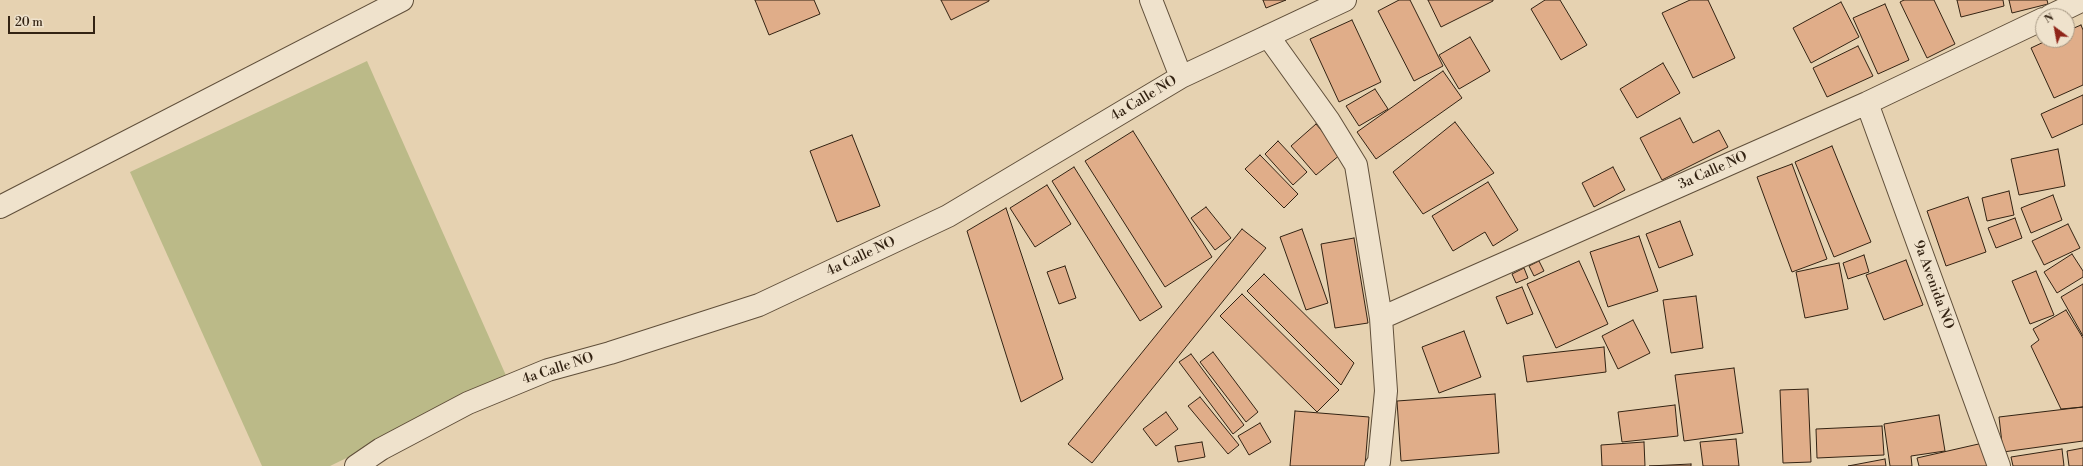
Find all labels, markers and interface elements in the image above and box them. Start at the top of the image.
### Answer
scale bar [10,8,97,34]
north arrow [2035,8,2075,48]
text: N [2042,10,2057,27]
text: 20 m [15,15,43,30]
street label: 4a Calle NO [1108,73,1180,125]
street label: 3a Calle NO [1676,148,1750,194]
street label: 4a Calle NO [824,234,898,280]
street label: 9a Avenida NO [1909,238,1957,332]
street label: 4a Calle NO [520,350,596,388]

